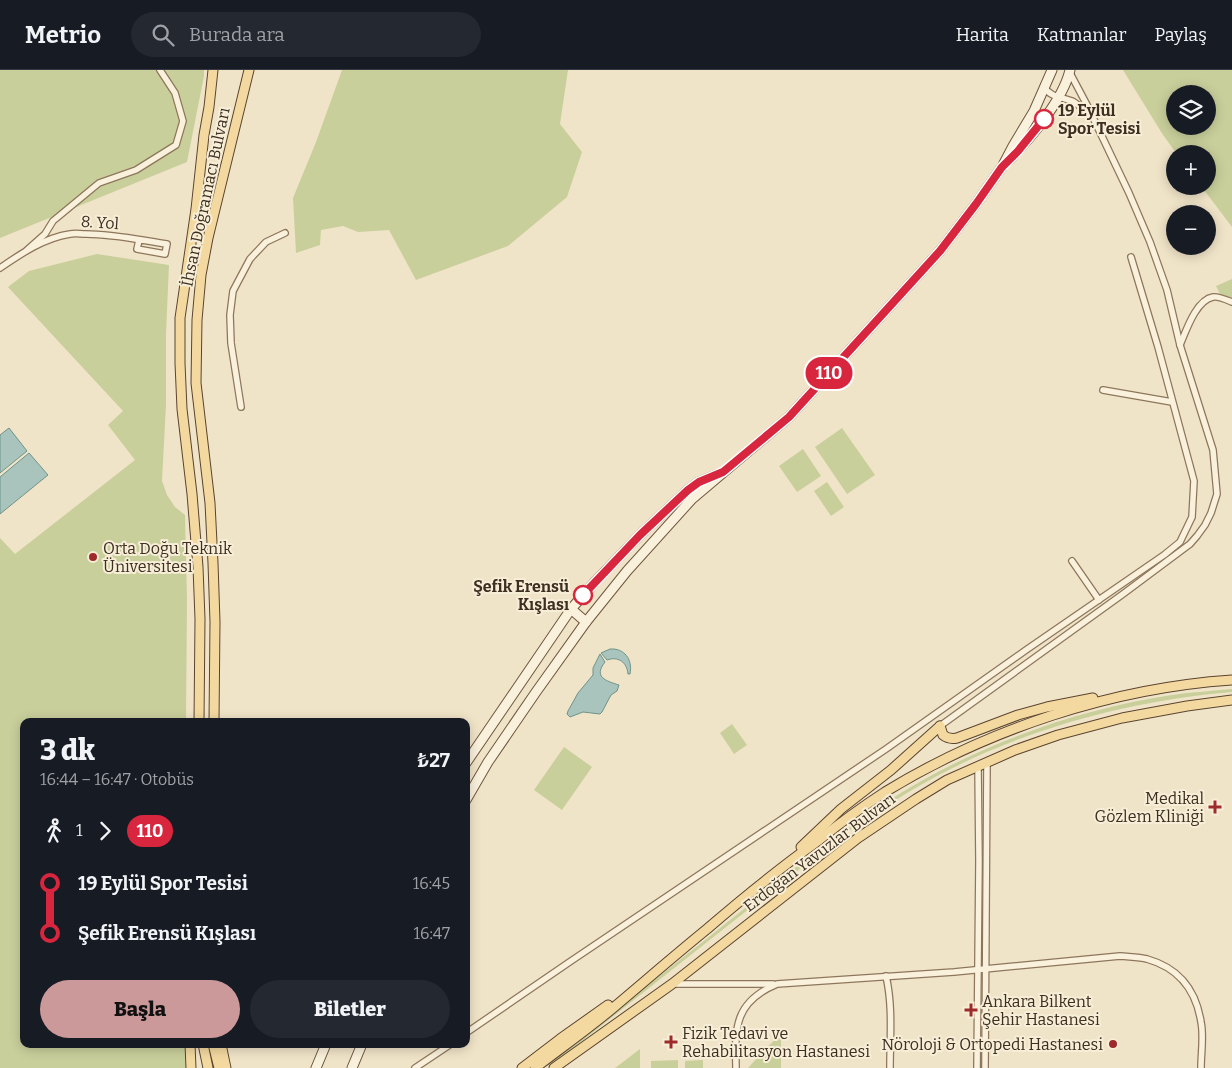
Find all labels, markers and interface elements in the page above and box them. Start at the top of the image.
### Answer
search box [131,12,481,57]
text: Metrio [25,21,101,49]
icon: search [149,21,177,49]
text: Burada ara [189,23,285,46]
text: Harita [956,24,1009,46]
text: Katmanlar [1037,24,1126,46]
text: Paylaş [1154,24,1207,46]
map controls [1166,85,1216,255]
button: layers [1166,85,1216,135]
place label: 19 Eylül Spor Tesisi [1058,101,1141,138]
street label: İhsan Doğramacı Bulvarı [177,106,234,288]
marker: 19 Eylül Spor Tesisi [1034,109,1054,129]
button: + [1166,145,1216,195]
button: − [1166,205,1216,255]
street label: 8. Yol [80,212,120,233]
line badge: 110 [800,357,858,389]
text: 110 [816,362,842,384]
place label: Orta Doğu Teknik Üniversitesi [103,539,232,576]
marker: Orta Doğu Teknik Üniversitesi [87,551,99,563]
place label: Şefik Erensü Kışlası [473,577,569,614]
marker: Şefik Erensü Kışlası [573,585,593,605]
text: 3 dk [40,734,95,767]
text: ₺27 [416,749,450,772]
text: 16:44 – 16:47 · Otobüs [40,770,194,789]
street label: Erdoğan Yavuzlar Bulvarı [740,789,899,916]
place label: Medikal Gözlem Kliniği [1094,789,1204,826]
marker: Medikal Gözlem Kliniği [1208,800,1222,814]
icon: walk [40,817,68,845]
icon: forward [91,817,119,845]
text: 110 [137,820,163,842]
text: 1 [76,821,83,840]
text: 19 Eylül Spor Tesisi [78,872,248,895]
text: 16:45 [413,874,450,893]
text: Şefik Erensü Kışlası [78,922,256,945]
text: 16:47 [414,924,450,943]
button: Başla [40,980,240,1038]
button: Biletler [250,980,450,1038]
place label: Ankara Bilkent Şehir Hastanesi [982,992,1100,1029]
marker: Ankara Bilkent Şehir Hastanesi [964,1003,978,1017]
place label: Fizik Tedavi ve Rehabilitasyon Hastanesi [682,1024,870,1061]
marker: Fizik Tedavi ve Rehabilitasyon Hastanesi [664,1035,678,1049]
place label: Nöroloji & Ortopedi Hastanesi [881,1035,1103,1054]
marker: Nöroloji & Ortopedi Hastanesi [1107,1038,1119,1050]

